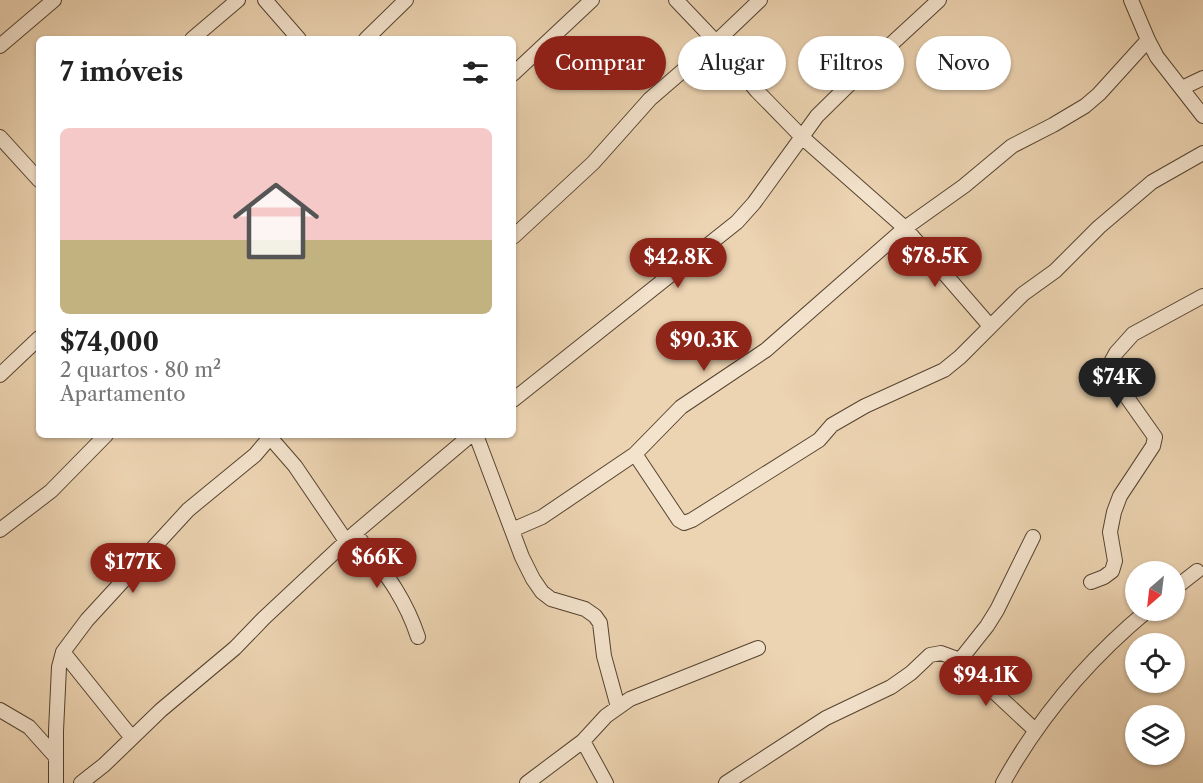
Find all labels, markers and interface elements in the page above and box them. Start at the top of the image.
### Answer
chip: Comprar [534,36,666,90]
chip: Alugar [678,36,786,90]
chip: Filtros [798,36,904,90]
chip: Novo [916,36,1011,90]
text: 7 imóveis [60,56,183,88]
icon: filters [459,56,492,89]
icon: home [222,167,330,275]
pin: $78.5K [886,237,984,288]
pin: $42.8K [629,238,727,289]
text: $78.5K [902,244,968,268]
text: $42.8K [644,245,712,269]
pin: $90.3K [655,321,753,372]
text: $74,000 [60,326,159,358]
text: $90.3K [670,328,738,352]
text: 2 quartos · 80 m² [60,358,221,382]
pin: $74K [1081,358,1153,409]
text: $74K [1093,365,1141,389]
text: Apartamento [60,382,185,406]
pin: $66K [341,538,413,589]
pin: $177K [91,543,175,594]
text: $66K [351,545,403,569]
text: $177K [104,550,162,574]
north arrow [1125,561,1185,621]
map controls [1125,561,1185,765]
button: locate [1125,633,1185,693]
pin: $94.1K [937,656,1035,707]
text: $94.1K [953,663,1019,687]
button: layers [1125,705,1185,765]

